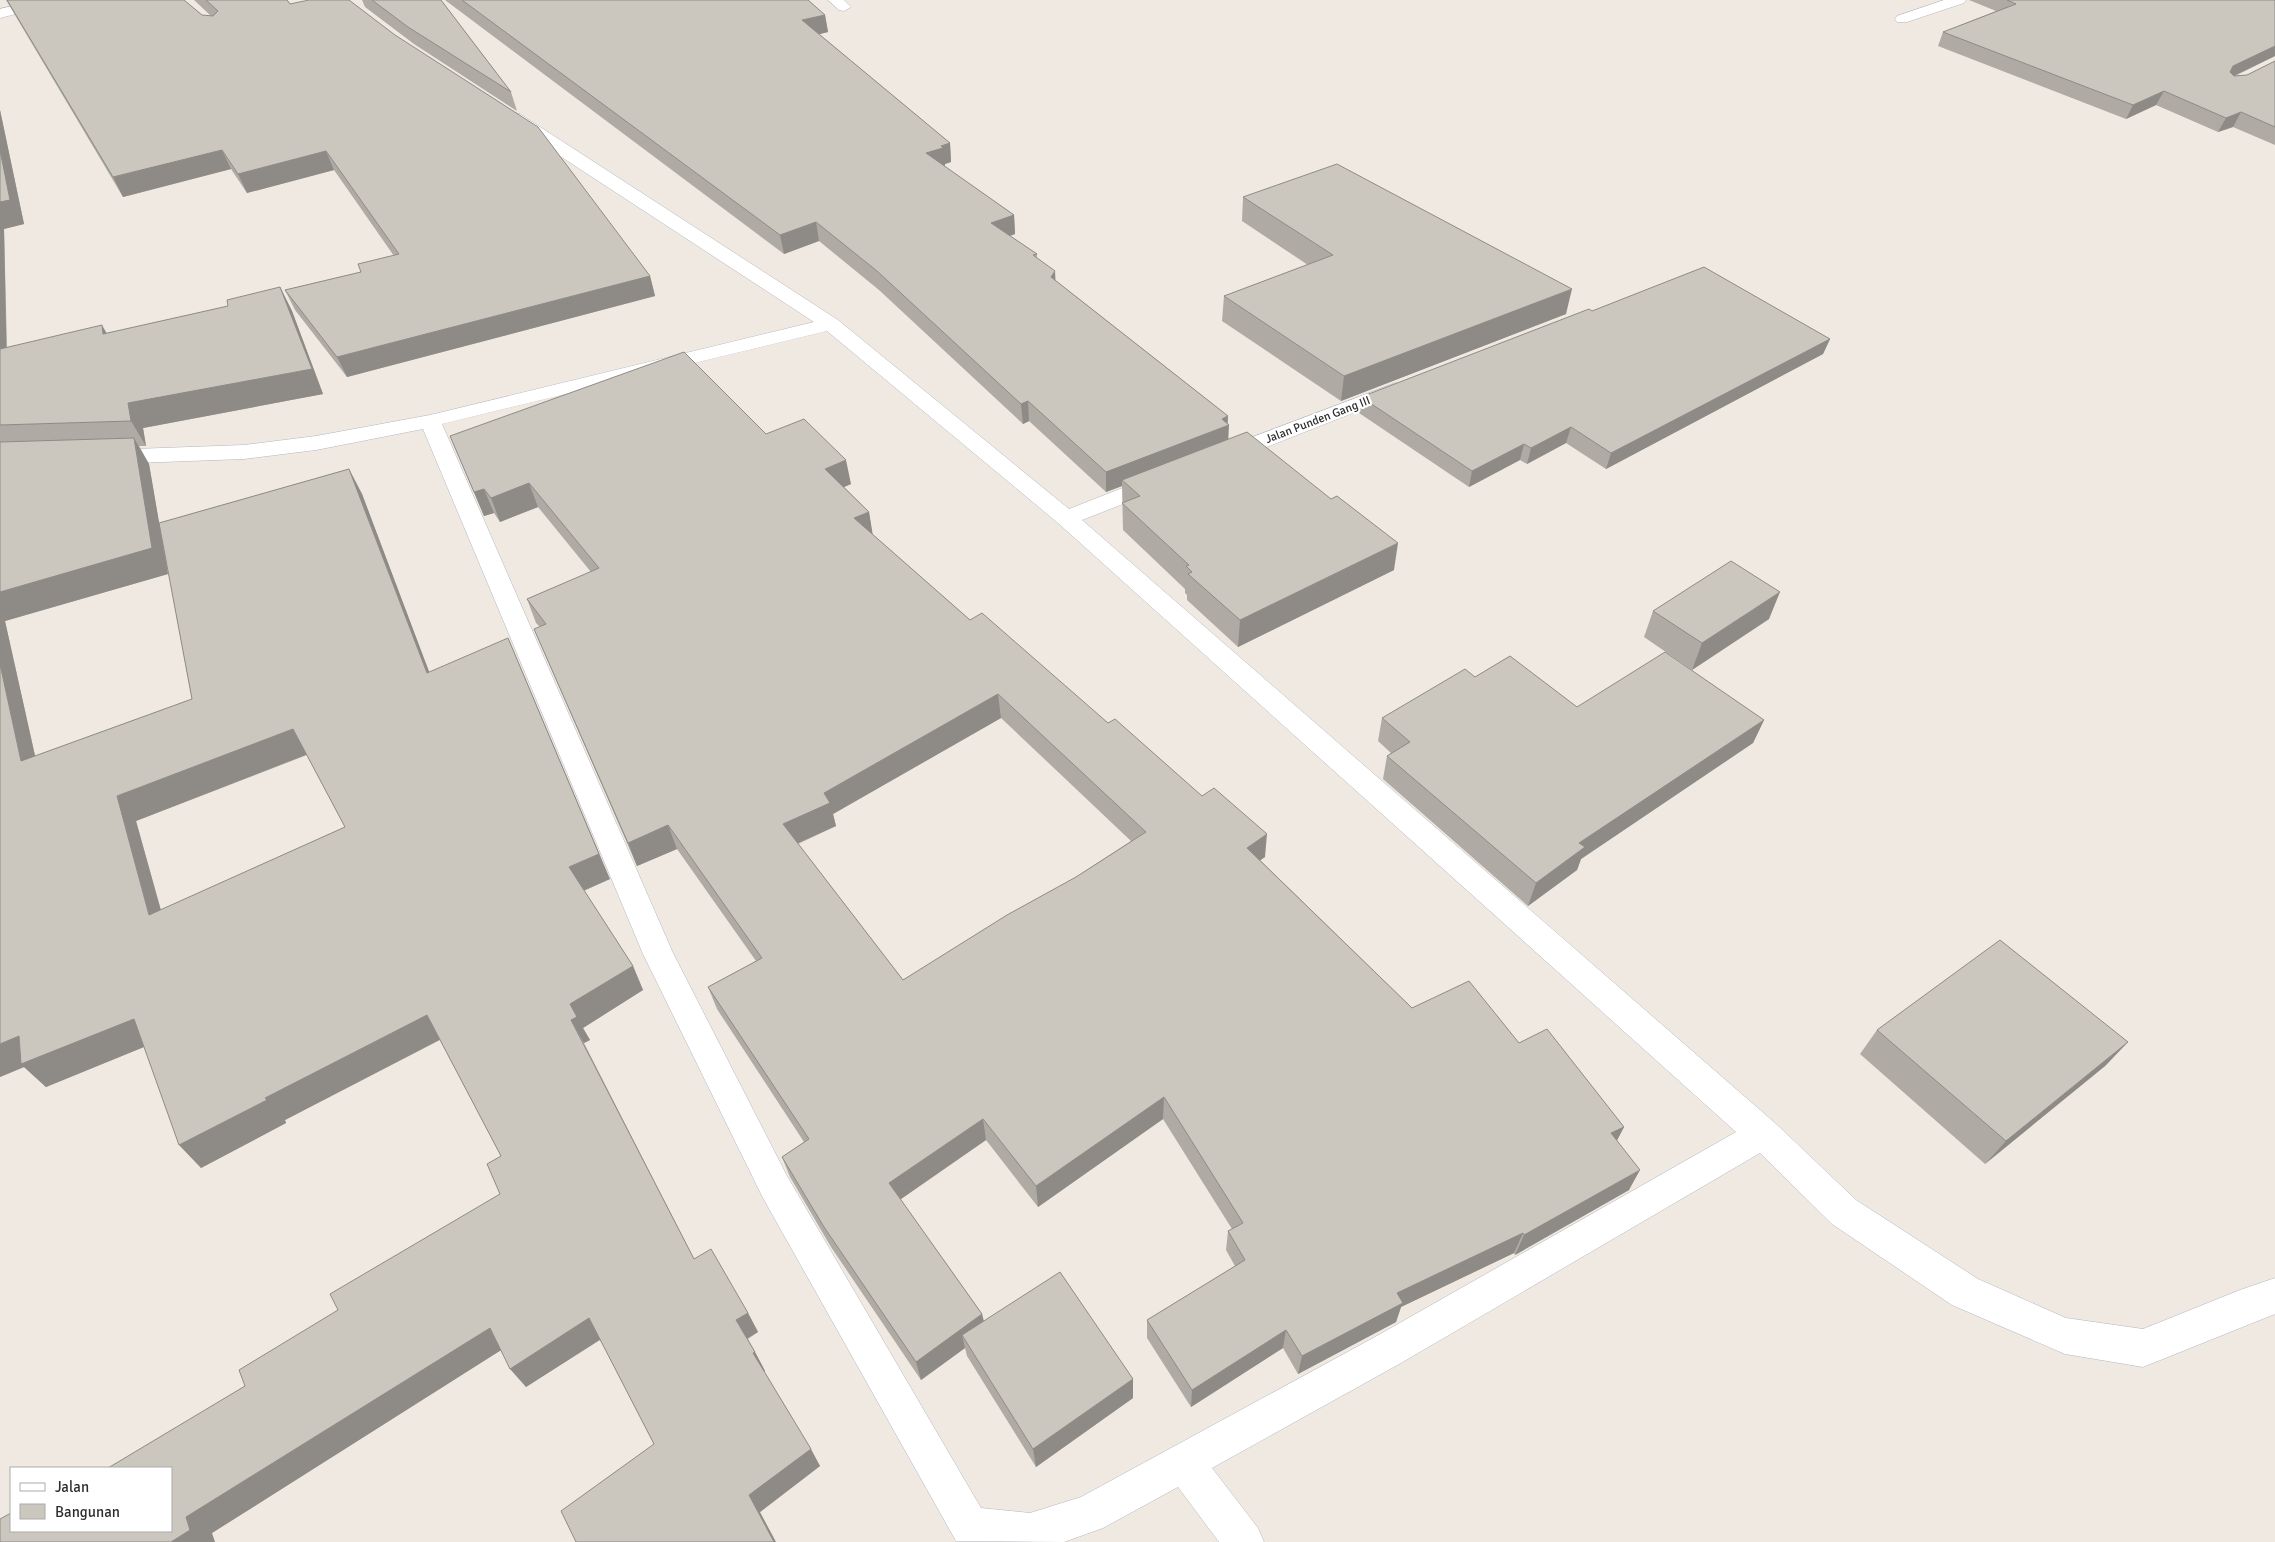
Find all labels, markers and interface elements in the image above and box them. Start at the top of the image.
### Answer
street label: Jalan Punden Gang III [1263,393,1373,447]
legend [10,1467,172,1532]
text: Jalan [55,1478,89,1496]
text: Bangunan [55,1503,120,1521]

